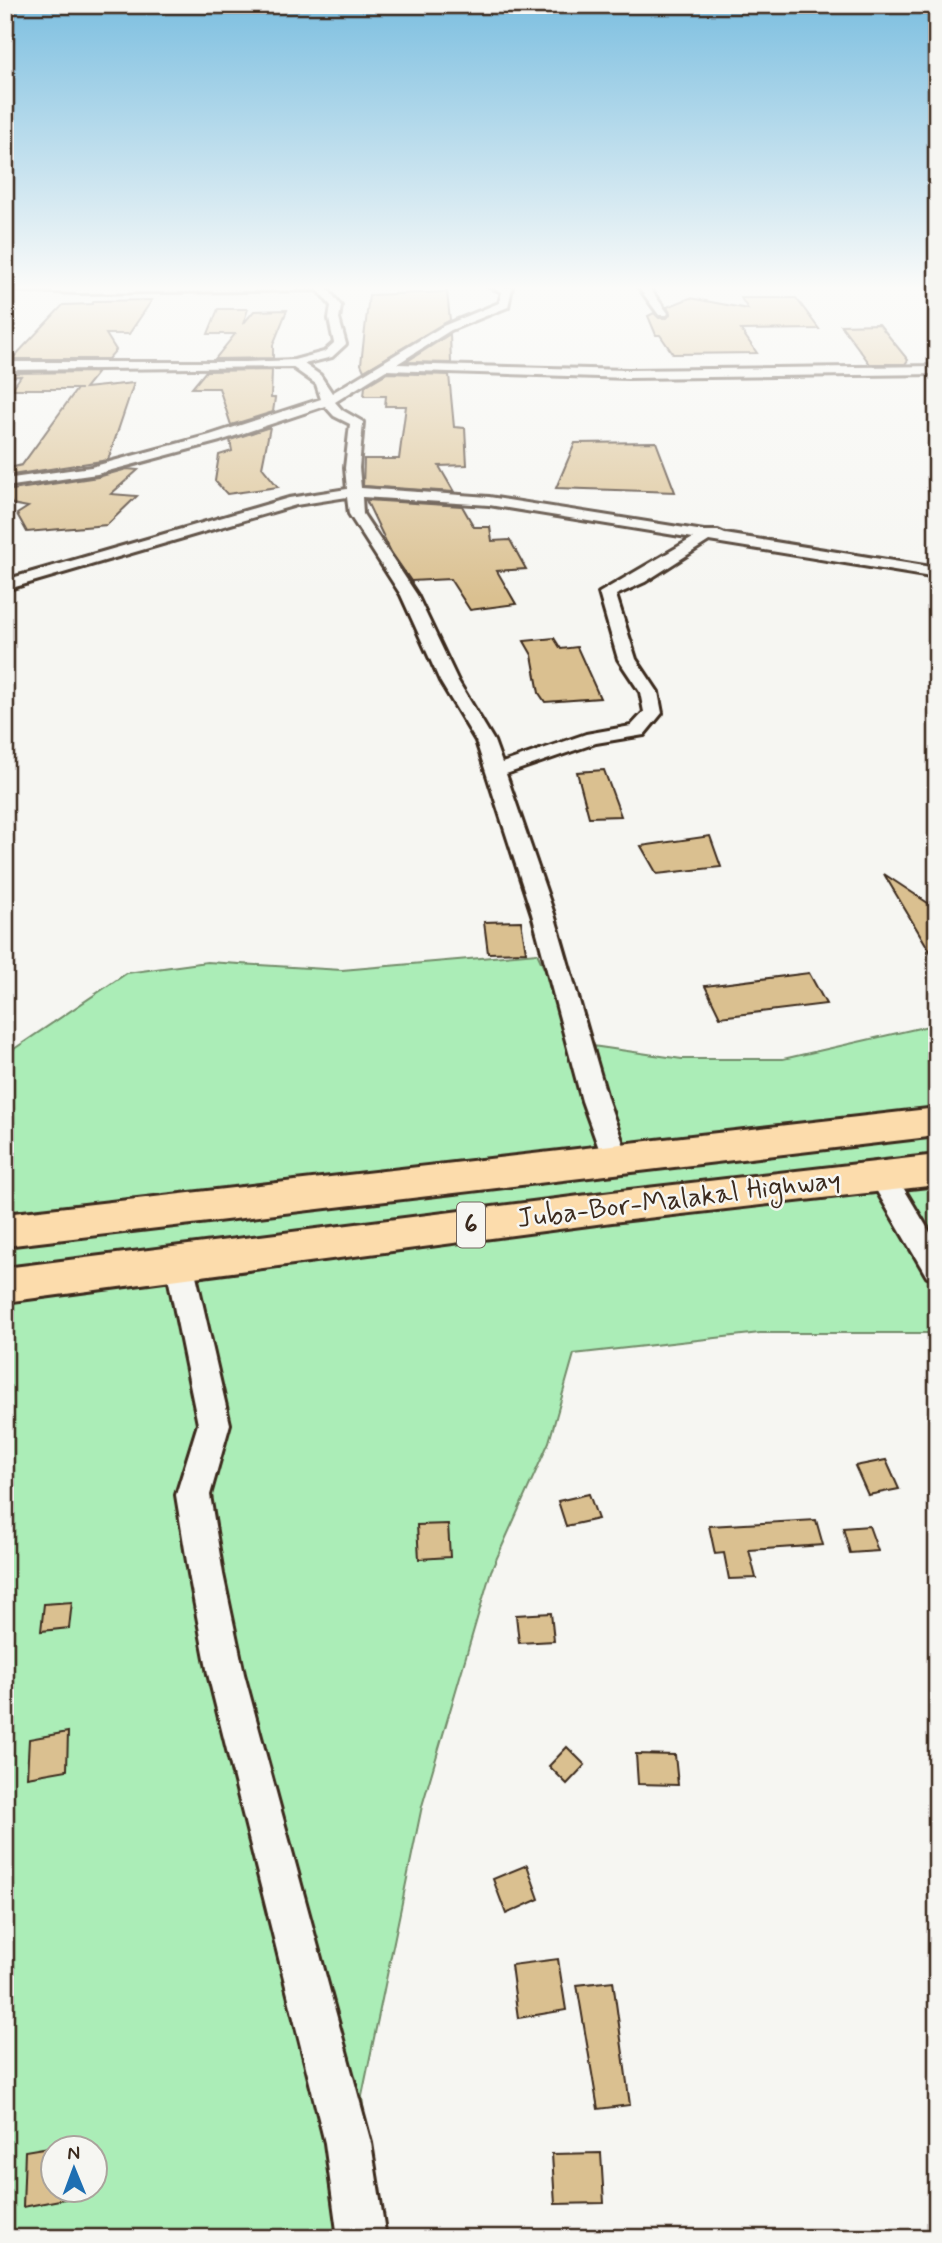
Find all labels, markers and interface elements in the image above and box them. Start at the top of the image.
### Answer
street label: Juba-Bor-Malakal Highway [515,1162,843,1240]
road number: 6 [457,1202,485,1248]
north arrow [38,2134,108,2204]
text: N [67,2141,80,2166]

